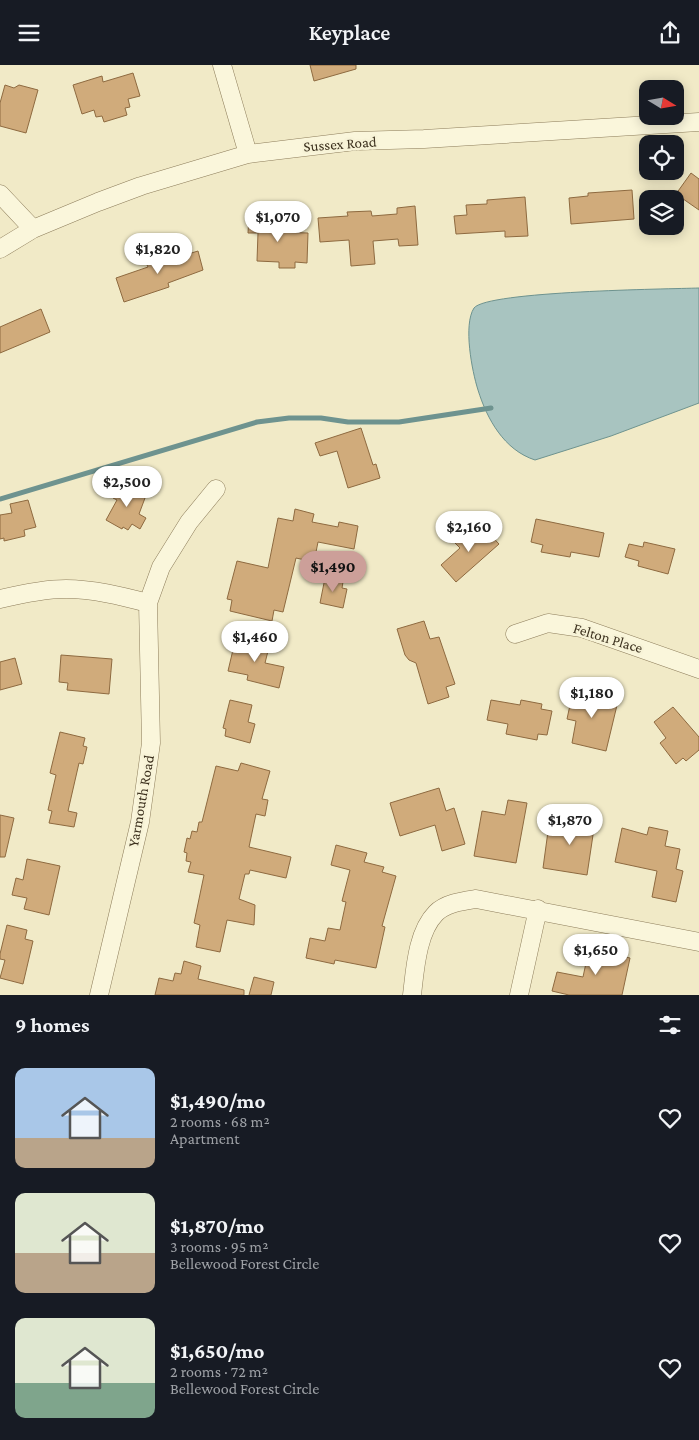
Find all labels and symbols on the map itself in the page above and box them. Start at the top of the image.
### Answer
north arrow [639,80,684,125]
street label: Sussex Road [303,133,377,155]
pin: $1,070 [237,201,319,243]
pin: $1,820 [117,233,199,275]
pin: $2,500 [86,465,168,508]
pin: $2,160 [428,511,510,553]
pin: $1,490 [292,551,374,593]
street label: Felton Place [571,620,645,656]
pin: $1,460 [214,621,296,663]
pin: $1,180 [551,677,633,719]
street label: Yarmouth Road [125,754,157,848]
pin: $1,870 [529,803,611,846]
pin: $1,650 [555,933,637,976]

